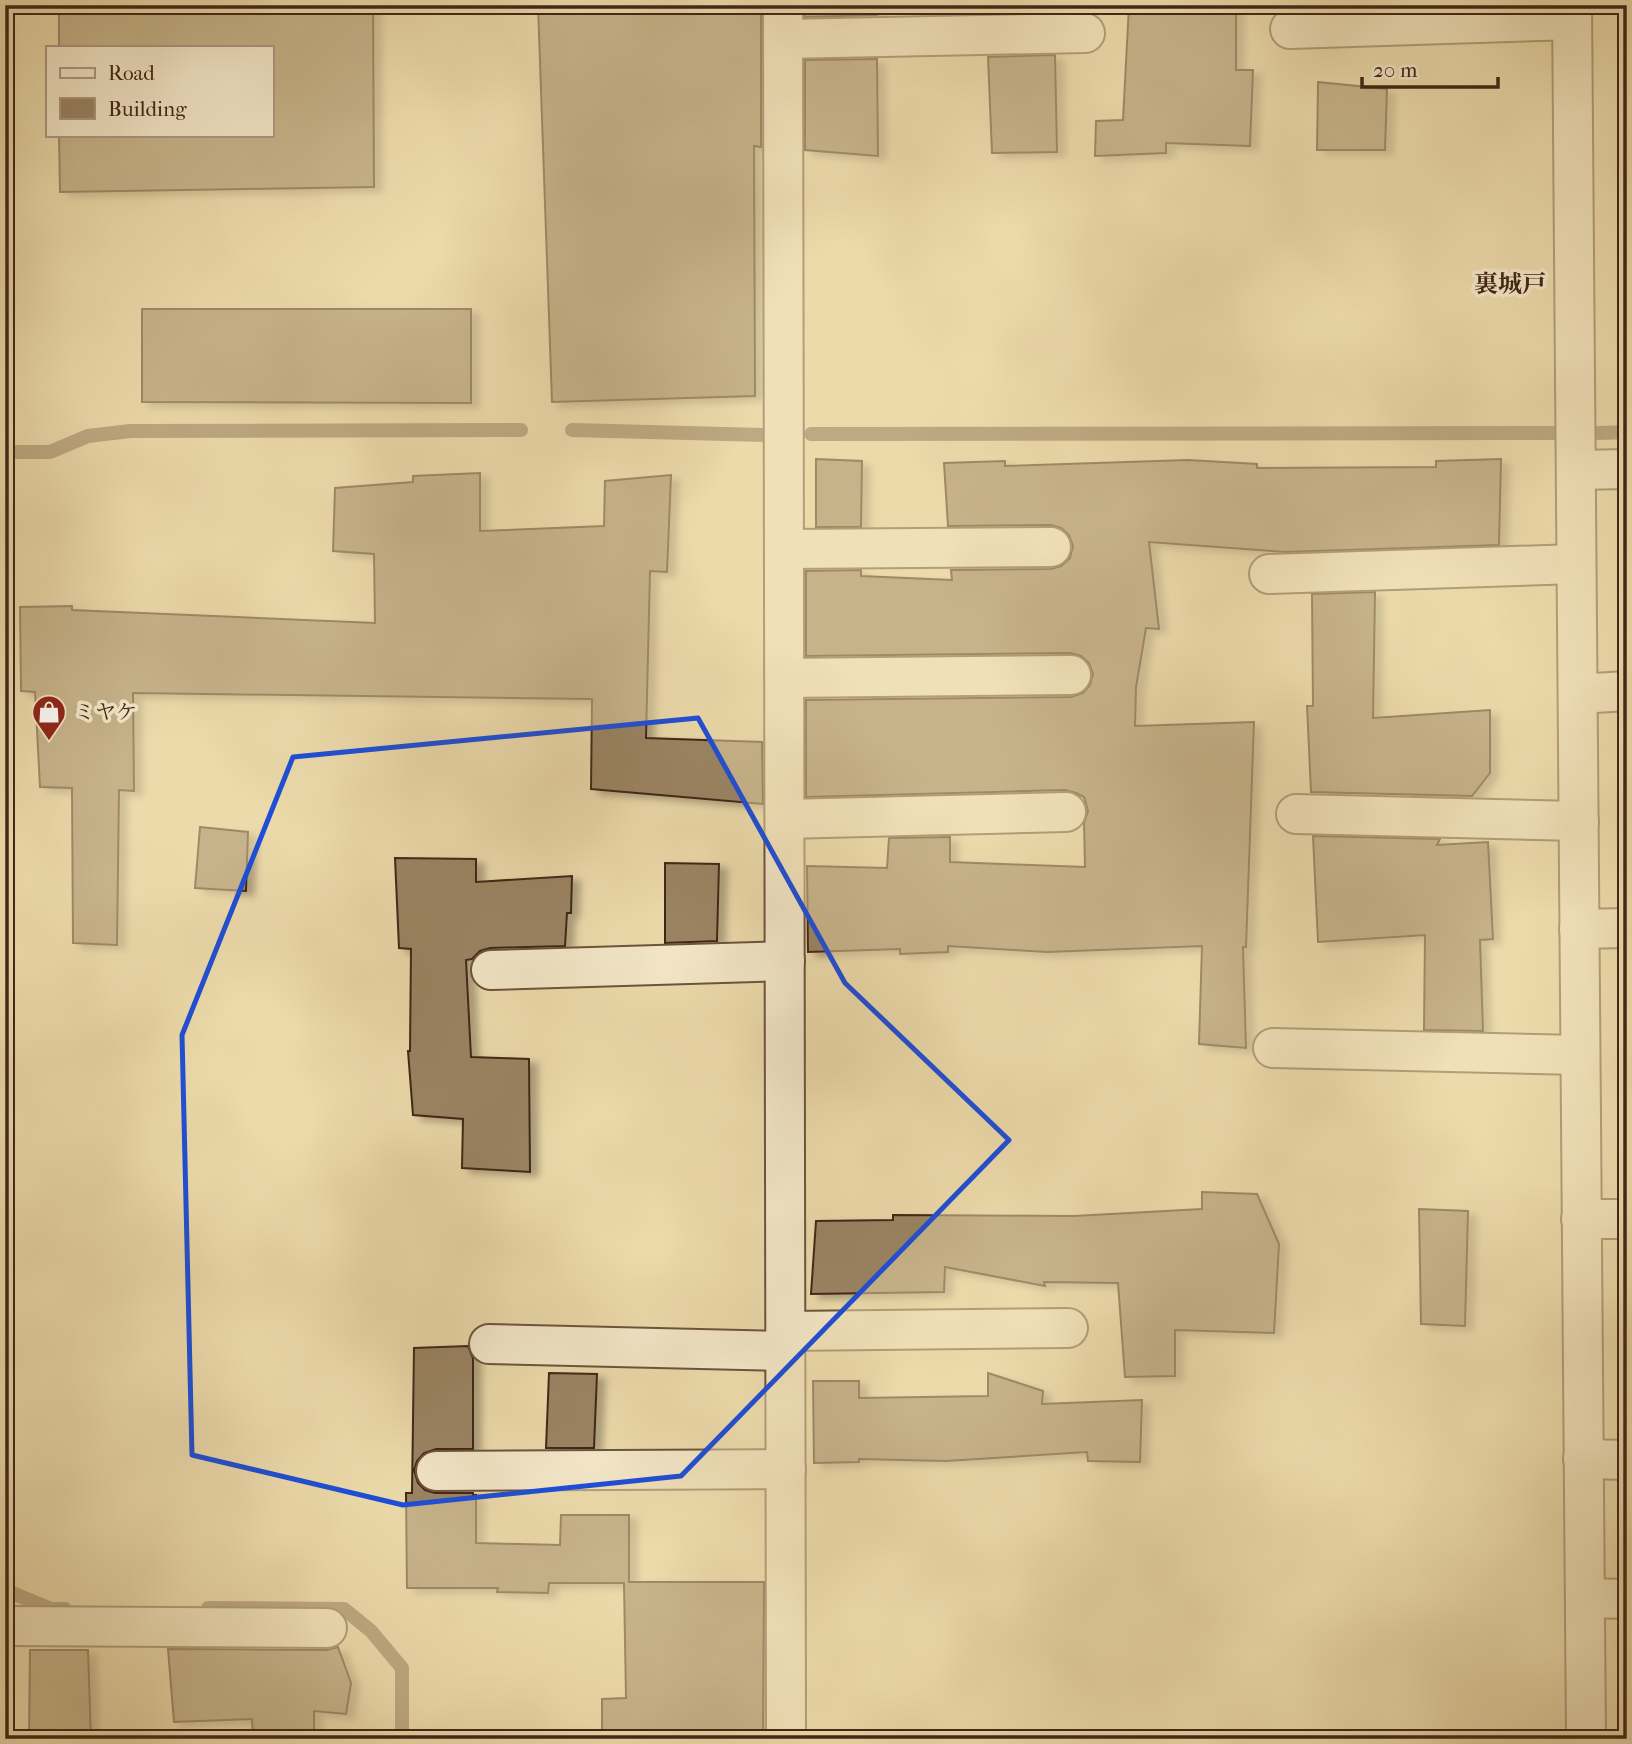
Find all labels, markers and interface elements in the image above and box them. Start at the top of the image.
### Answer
legend [46,46,273,136]
scale bar [1362,46,1499,90]
text: 20 m [1373,58,1418,82]
text: Road [108,61,155,85]
text: Building [108,97,187,121]
district label: 裏城戸 [1474,270,1546,298]
shop icon: ミヤケ [30,693,68,742]
place label: ミヤケ [74,700,137,724]

